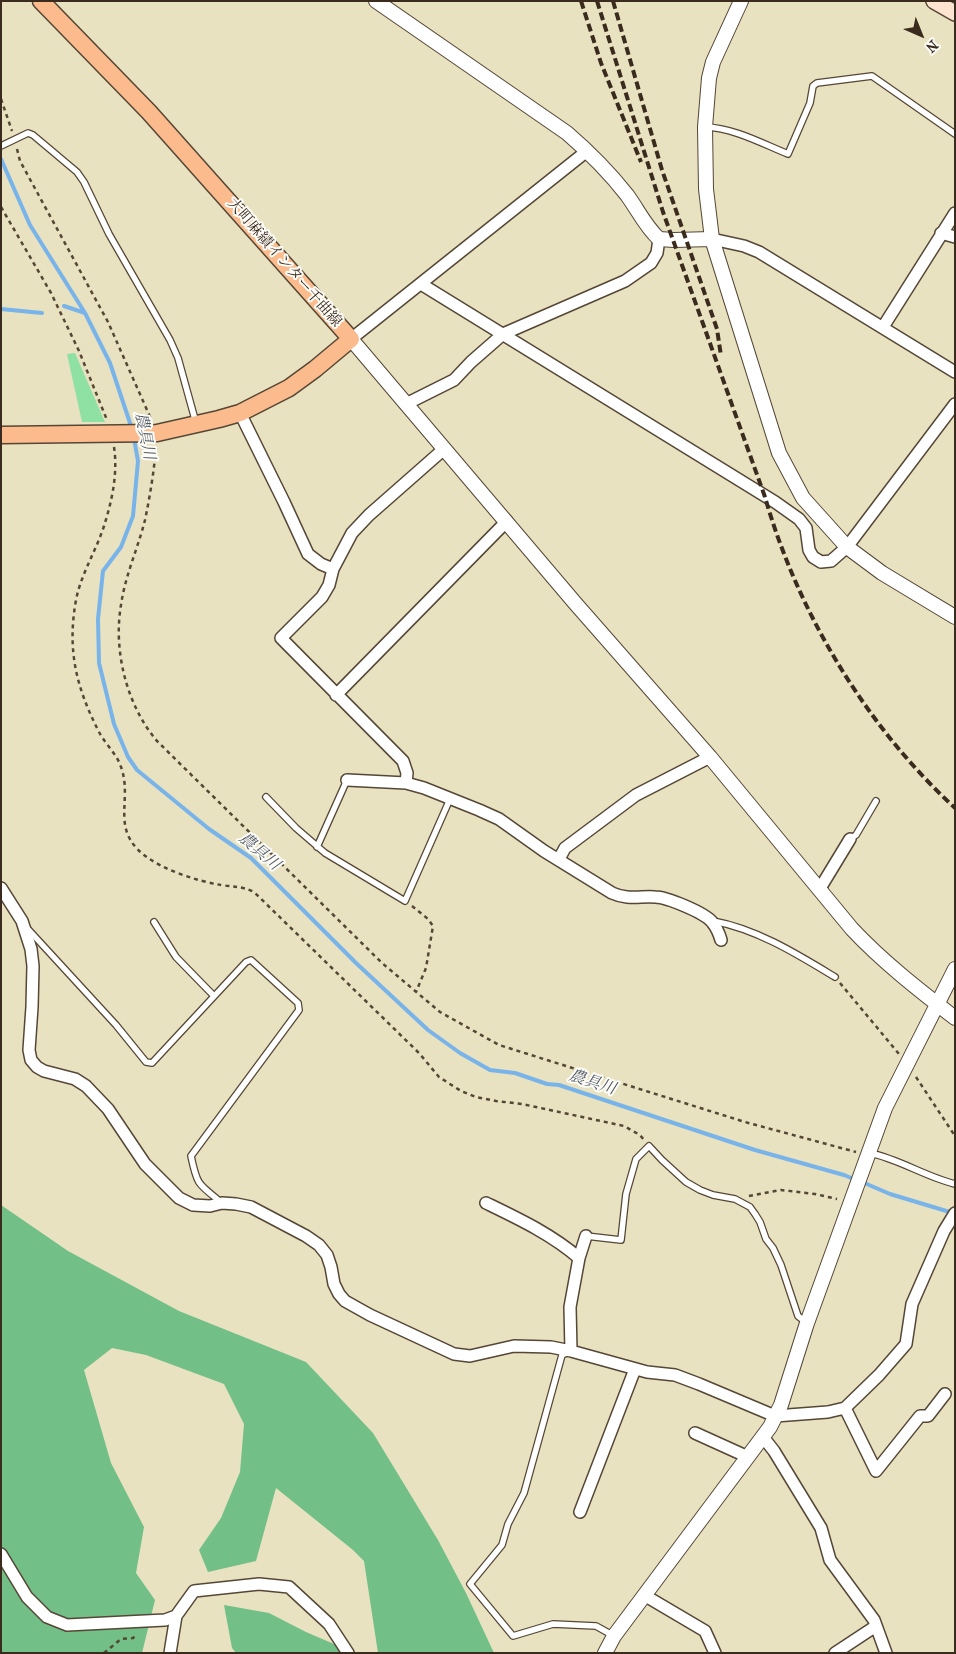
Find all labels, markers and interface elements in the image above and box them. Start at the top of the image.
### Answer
north arrow [896,10,946,60]
text: N [922,36,941,56]
street label: 大町麻績インター千曲線 [223,195,345,331]
water label: 農具川 [130,411,158,461]
water label: 農具川 [234,829,284,875]
water label: 農具川 [566,1066,618,1100]

